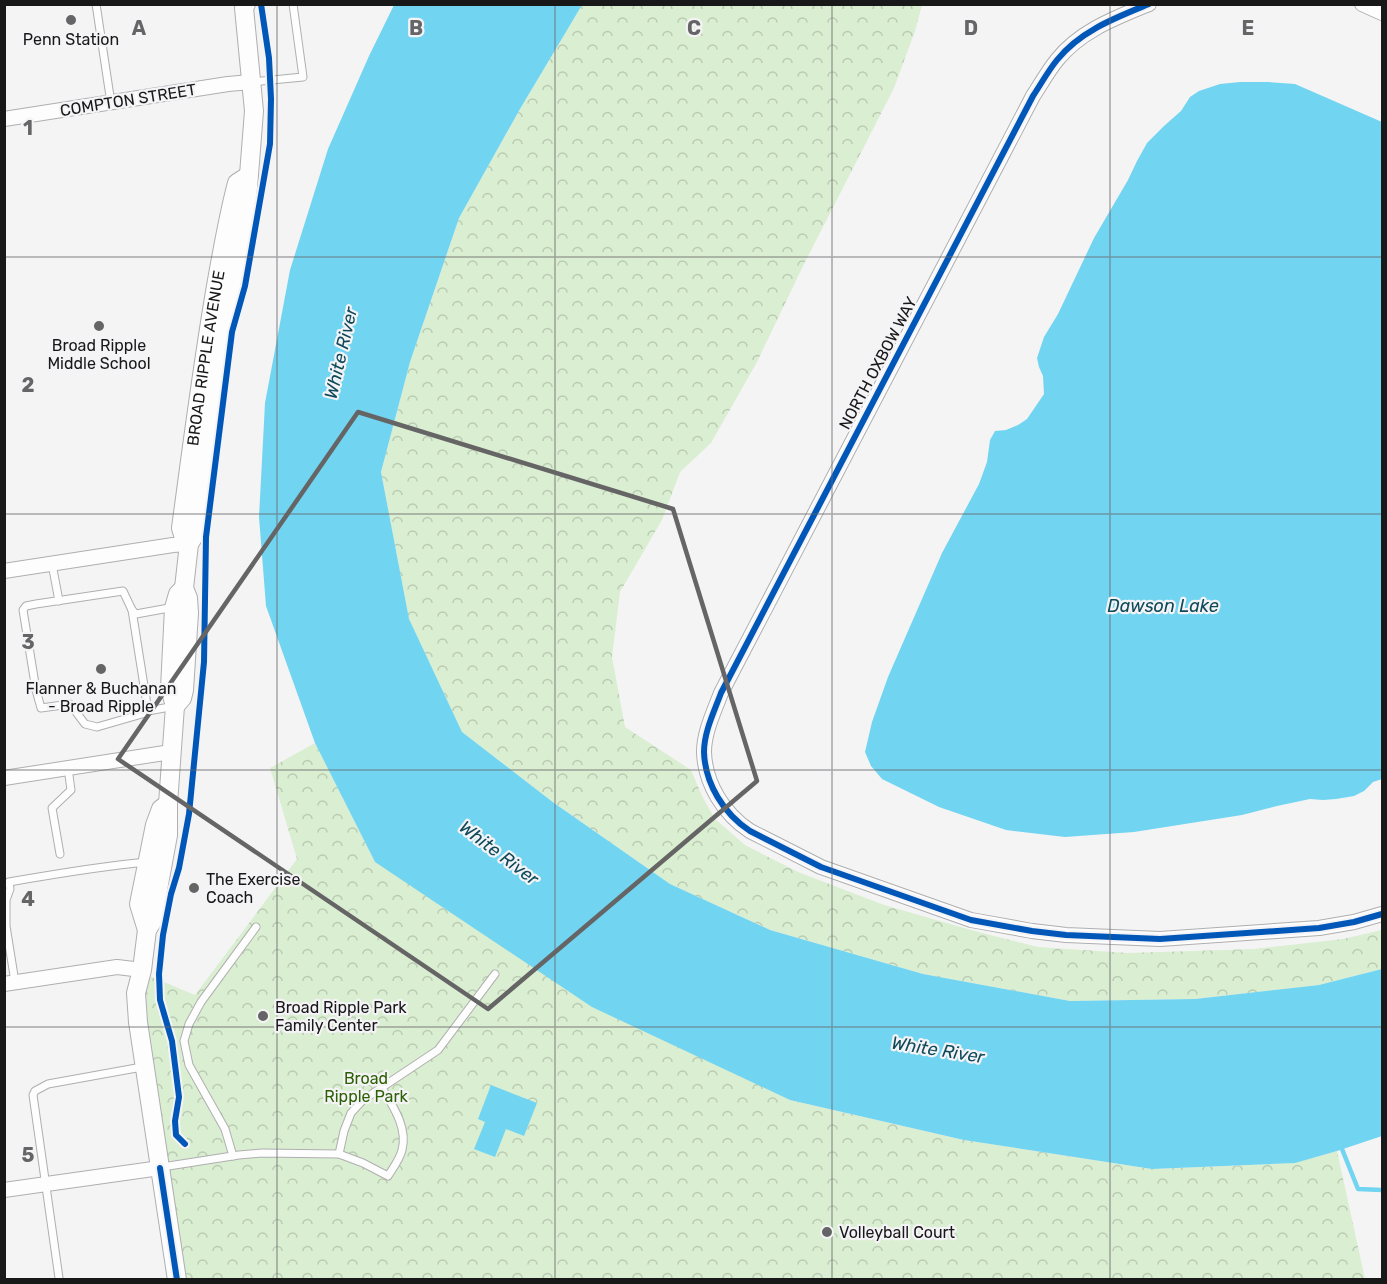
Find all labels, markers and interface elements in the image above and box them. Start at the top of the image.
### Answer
marker: Penn Station [64,13,78,27]
text: A [132,16,147,40]
text: B [409,16,423,40]
text: C [687,16,701,40]
text: D [964,16,978,40]
text: E [1242,16,1254,40]
place label: Penn Station [23,30,119,49]
street label: COMPTON STREET [59,80,197,120]
text: 1 [23,116,33,140]
street label: BROAD RIPPLE AVENUE [183,269,228,447]
street label: NORTH OXBOW WAY [835,293,921,433]
water label: White River [320,304,363,401]
marker: Broad Ripple Middle School [92,319,106,333]
place label: Broad Ripple Middle School [47,336,151,373]
text: 2 [22,373,35,397]
water label: Dawson Lake [1107,595,1219,617]
text: 3 [21,630,35,654]
marker: Flanner & Buchanan - Broad Ripple [94,662,108,676]
place label: Flanner & Buchanan - Broad Ripple [25,679,177,716]
water label: White River [455,816,544,891]
place label: The Exercise Coach [206,870,300,907]
marker: The Exercise Coach [187,881,201,895]
text: 4 [21,887,35,911]
place label: Broad Ripple Park Family Center [275,998,407,1035]
marker: Broad Ripple Park Family Center [256,1009,270,1023]
water label: White River [890,1032,987,1068]
park label: Broad Ripple Park [324,1069,408,1106]
text: 5 [22,1143,35,1167]
place label: Volleyball Court [839,1223,955,1242]
marker: Volleyball Court [820,1225,834,1239]

